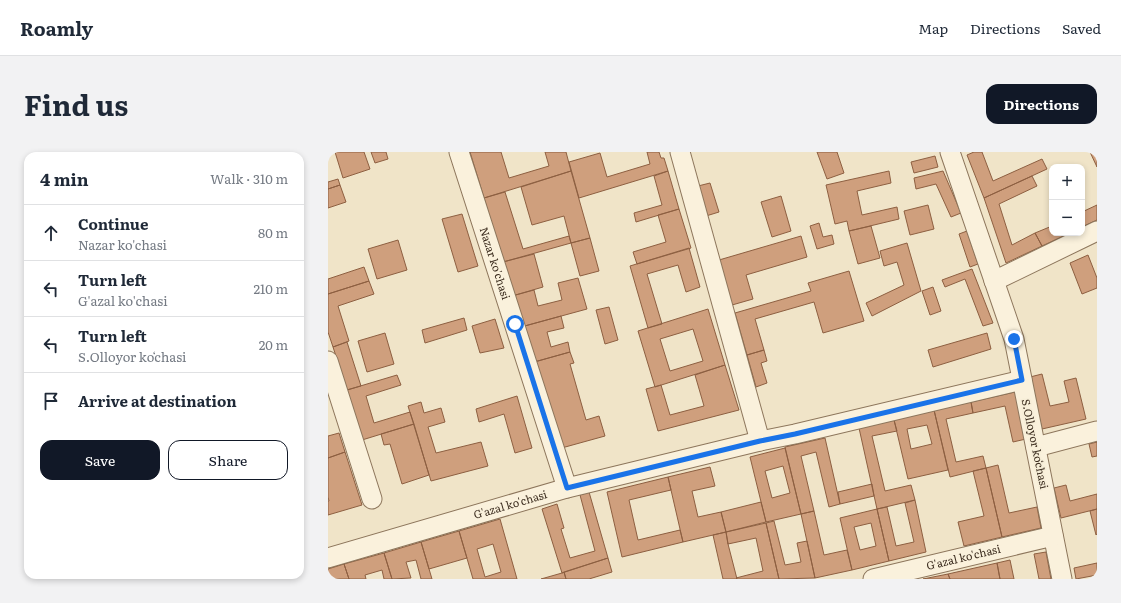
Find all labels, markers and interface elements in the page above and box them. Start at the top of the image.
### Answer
text: Roamly [20,14,93,42]
text: Map [918,18,948,38]
text: Directions [970,18,1040,38]
text: Saved [1062,18,1101,38]
text: Find us [24,83,128,125]
button: Directions [986,84,1097,124]
map controls [1049,164,1085,236]
button: + [1049,164,1085,200]
text: 4 min [40,166,89,191]
text: Walk · 310 m [210,169,288,188]
button: − [1049,200,1085,236]
text: Continue [78,212,148,235]
icon: ahead [40,222,62,244]
text: 80 m [258,223,288,242]
street label: Nazar ko'chasi [477,225,515,302]
text: Nazar ko'chasi [78,235,167,254]
text: Turn left [78,268,147,291]
icon: left [40,278,62,300]
text: 210 m [253,279,288,298]
text: G'azal ko'chasi [78,291,167,310]
route start [506,315,524,333]
text: Turn left [78,324,147,347]
route end [1005,330,1023,348]
icon: left [40,334,62,356]
text: 20 m [259,335,288,354]
text: S.Olloyor koʻchasi [78,347,186,366]
text: Arrive at destination [78,389,237,412]
icon: arrive [40,390,62,412]
street label: S.Olloyor koʻchasi [1019,397,1053,491]
button: Save [40,440,160,480]
button: Share [168,440,288,480]
street label: G'azal ko'chasi [471,485,549,522]
street label: G'azal ko'chasi [924,540,1002,573]

